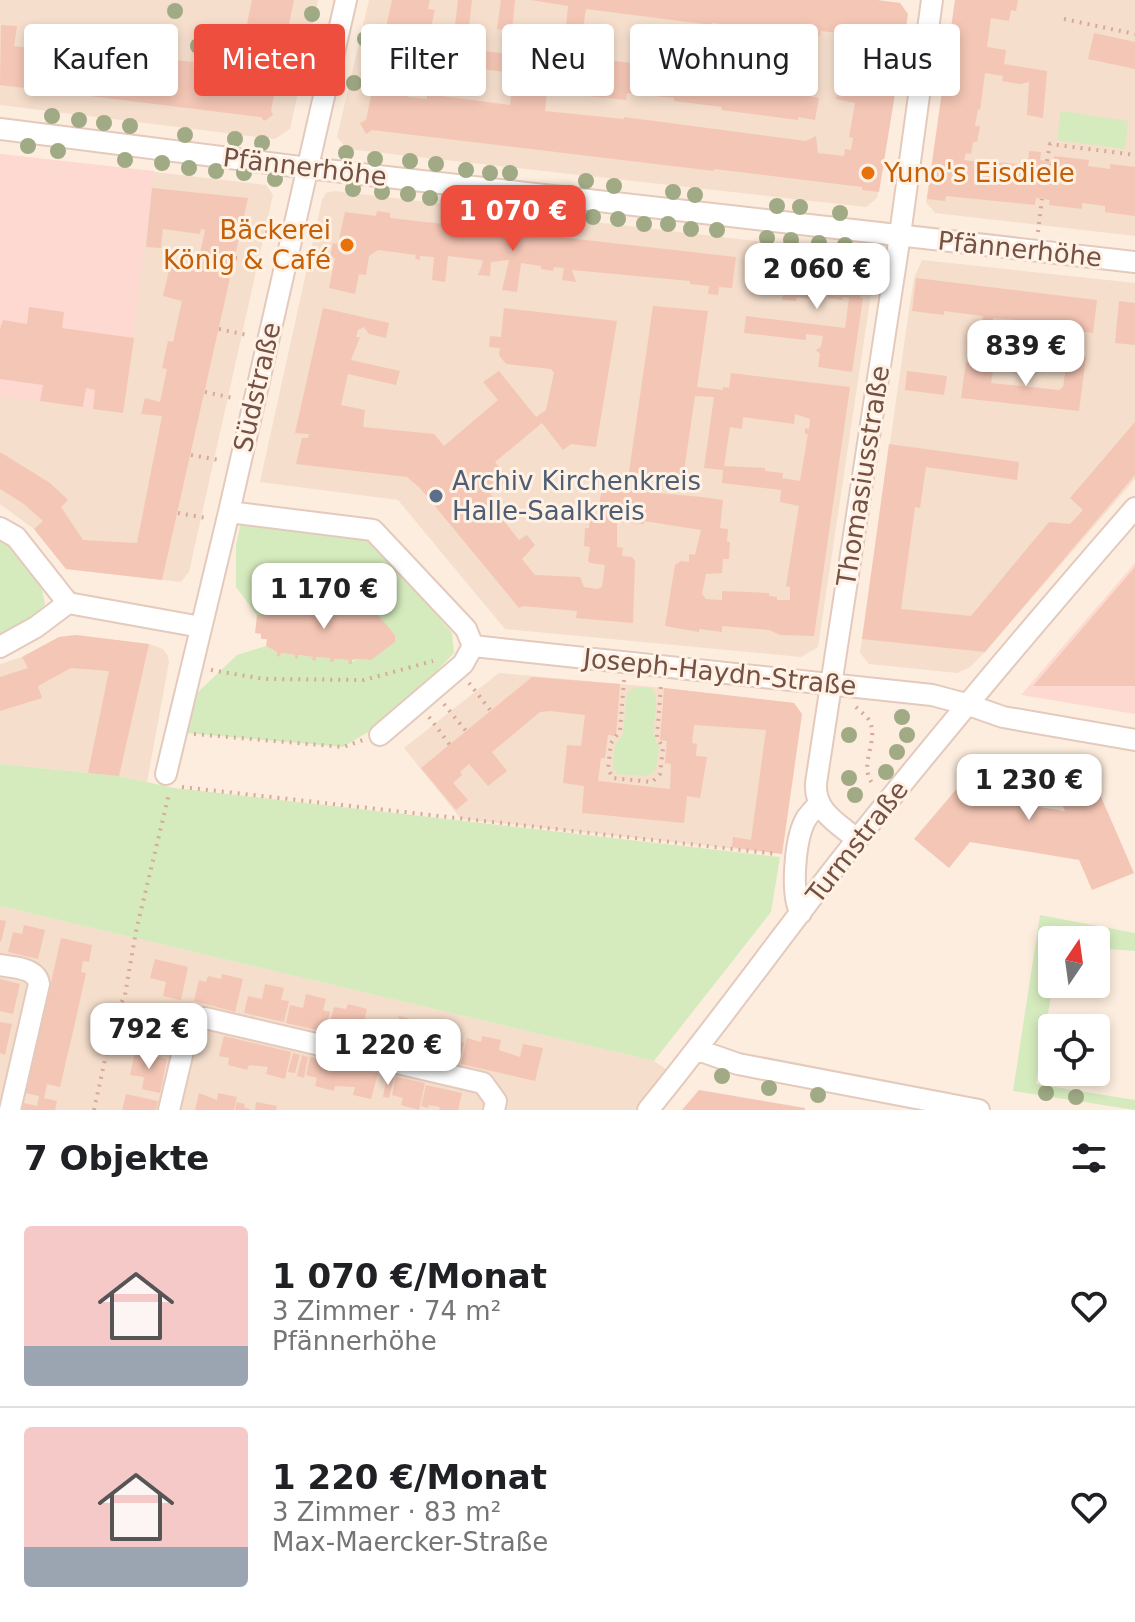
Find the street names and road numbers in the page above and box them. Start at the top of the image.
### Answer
street label: Pfännerhöhe [221,142,389,192]
street label: Pfännerhöhe [936,225,1104,273]
street label: Südstraße [228,319,286,455]
street label: Thomasiusstraße [831,363,895,589]
street label: Joseph-Haydn-Straße [580,643,858,701]
street label: Turmstraße [799,775,914,910]

